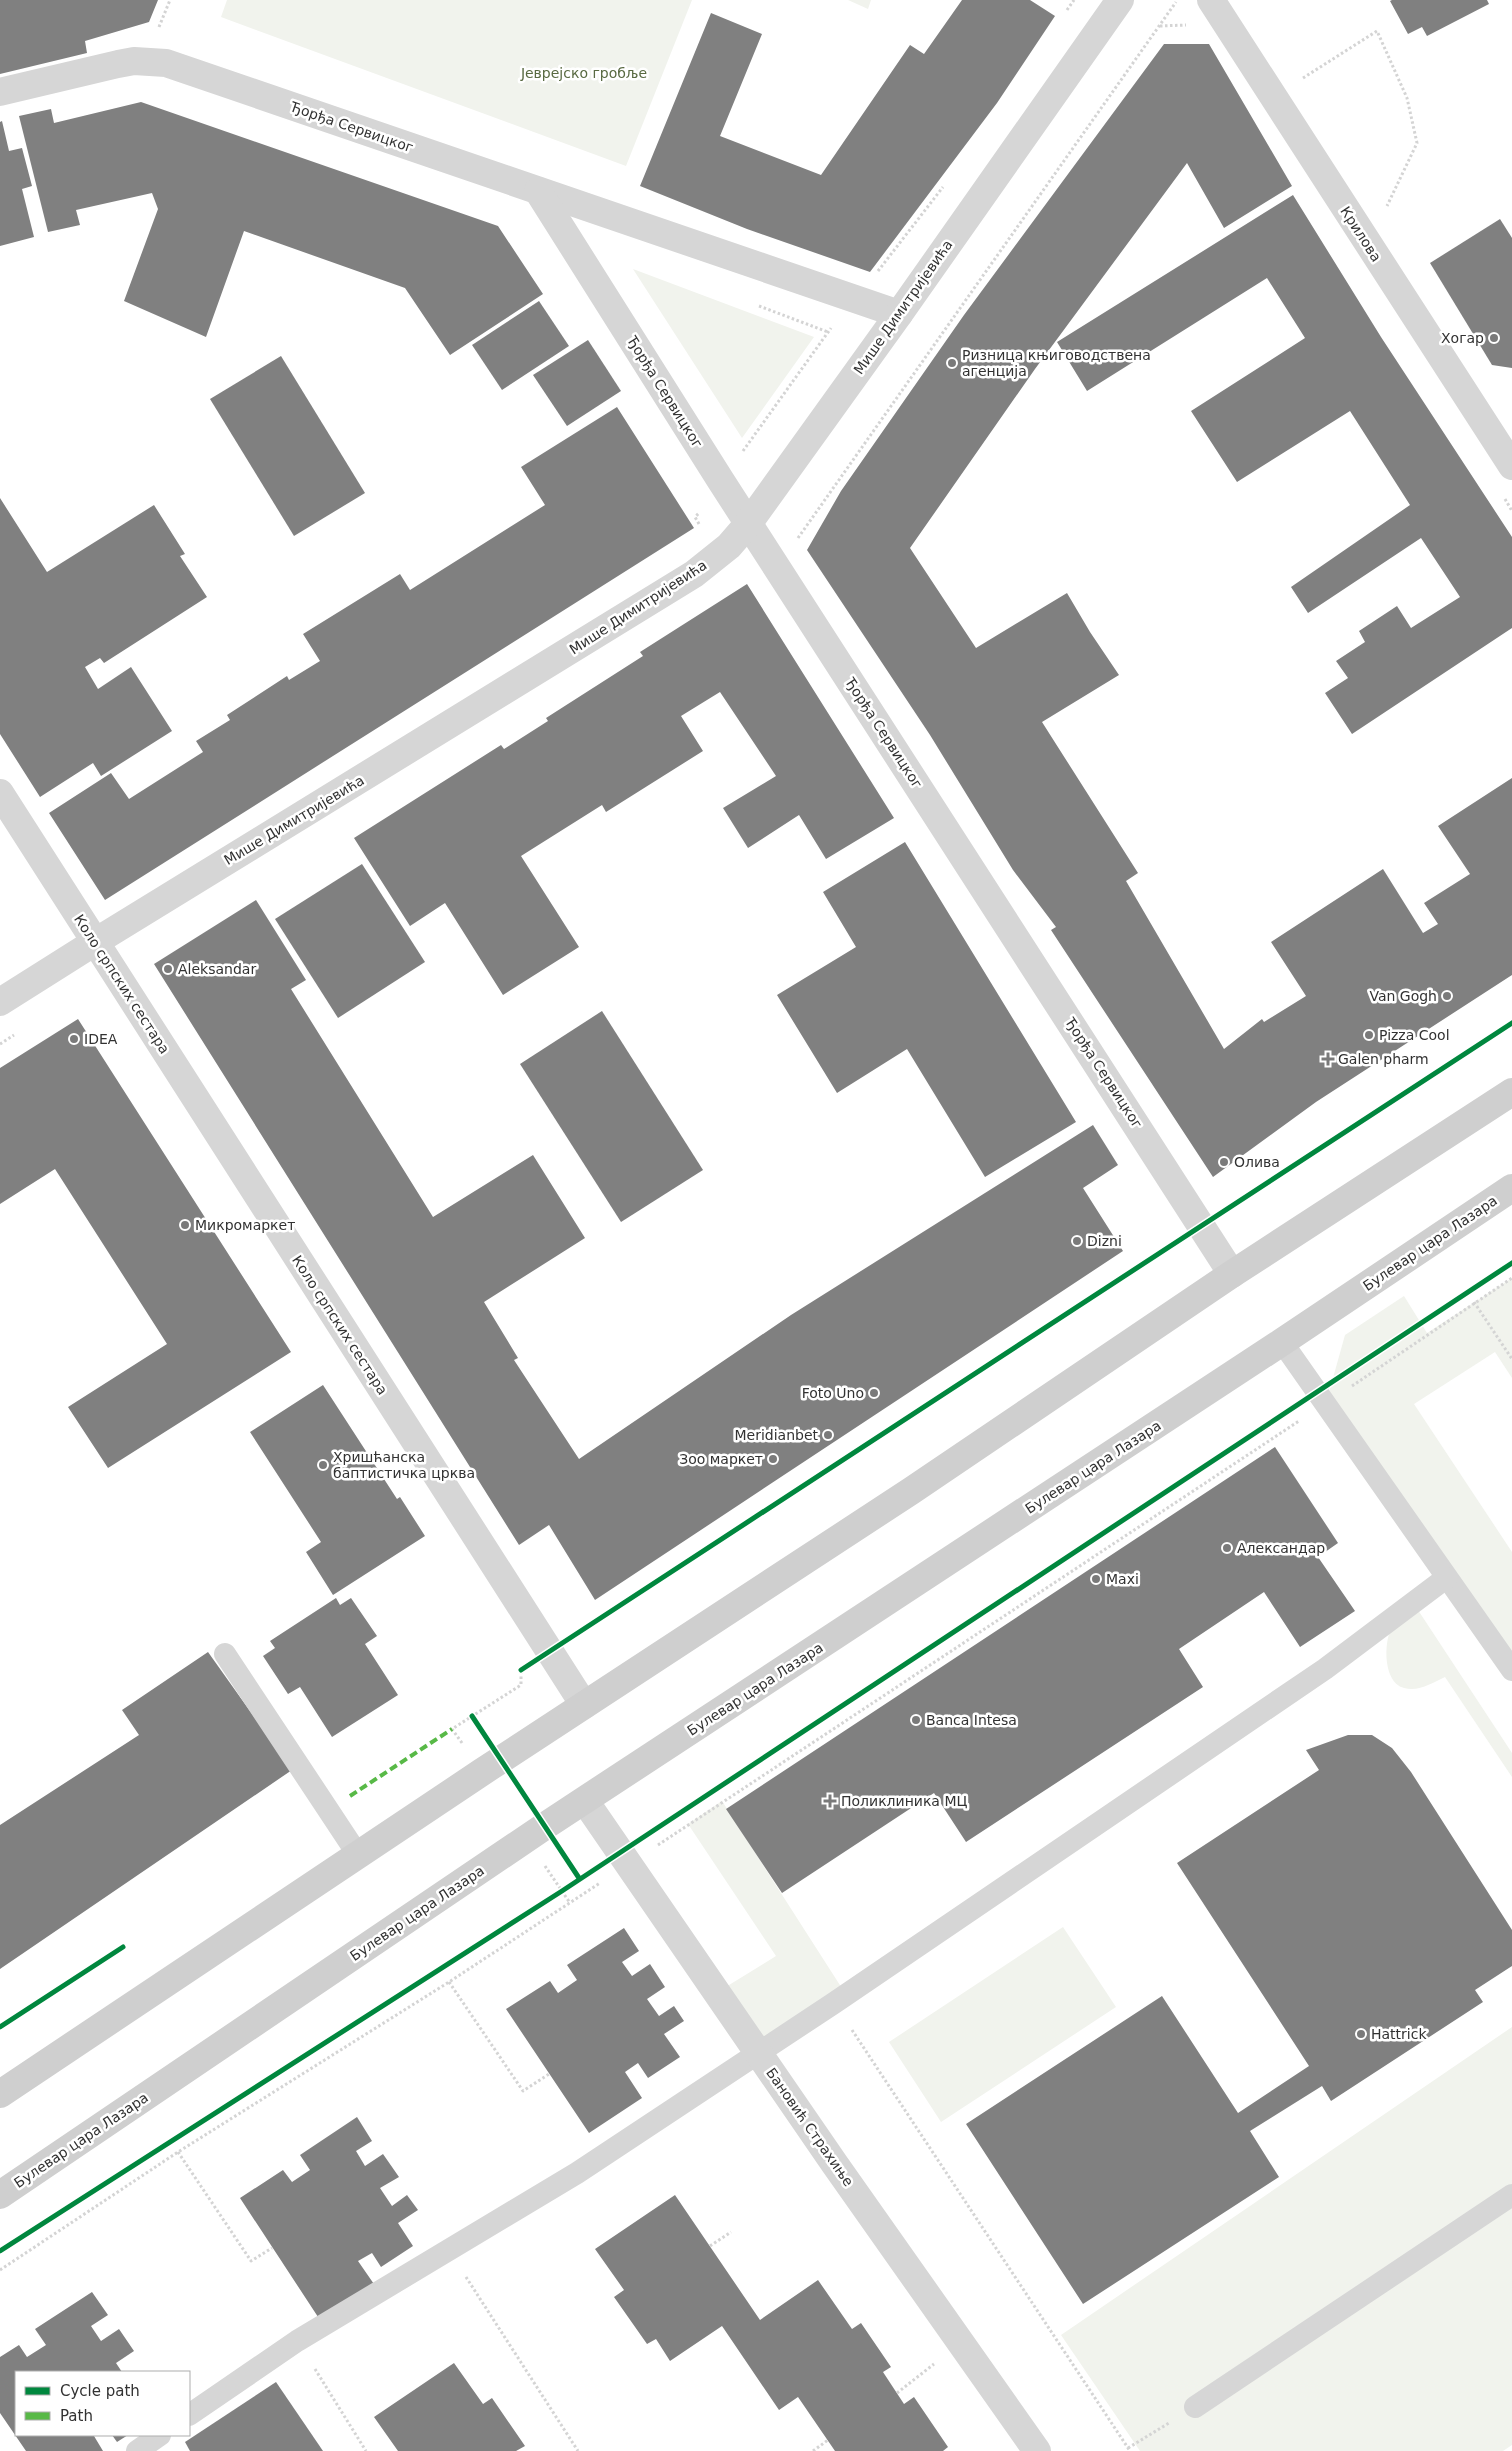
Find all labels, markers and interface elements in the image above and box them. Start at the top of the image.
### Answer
park label: Јеврејско гробље [520,65,647,81]
street label: Ђорђа Сервицког [288,98,415,156]
street label: Крилова [1337,204,1385,264]
street label: Мише Димитријевића [850,237,956,377]
place label: Хогар [1441,330,1484,346]
street label: Ђорђа Сервицког [624,332,706,451]
marker: Хогар [1488,332,1500,344]
place label: Ризница књиговодствена агенција [962,347,1151,379]
marker: Ризница књиговодствена агенција [946,357,958,369]
street label: Мише Димитријевића [566,557,710,657]
street label: Ђорђа Сервицког [842,674,926,791]
street label: Мише Димитријевића [221,772,367,868]
street label: Коло српских сестара [71,912,173,1056]
place label: Aleksandar [178,961,256,977]
marker: Aleksandar [162,963,174,975]
place label: Van Gogh [1369,988,1437,1004]
marker: Van Gogh [1441,990,1453,1002]
street label: Ђорђа Сервицког [1062,1014,1146,1131]
place label: Pizza Cool [1379,1027,1450,1043]
marker: Pizza Cool [1363,1029,1375,1041]
place label: IDEA [84,1031,118,1047]
marker: IDEA [68,1033,80,1045]
place label: Galen pharm [1338,1051,1429,1067]
marker: Galen pharm [1322,1053,1334,1065]
place label: Олива [1234,1154,1280,1170]
marker: Олива [1218,1156,1230,1168]
street label: Булевар цара Лазара [1360,1192,1500,1294]
place label: Микромаркет [195,1217,295,1233]
marker: Микромаркет [179,1219,191,1231]
place label: Dizni [1087,1233,1122,1249]
marker: Dizni [1071,1235,1083,1247]
street label: Коло српских сестара [289,1253,391,1397]
place label: Foto Uno [802,1385,864,1401]
marker: Foto Uno [868,1387,880,1399]
street label: Булевар цара Лазара [1022,1417,1164,1517]
place label: Meridianbet [734,1427,819,1443]
marker: Meridianbet [822,1429,834,1441]
place label: Хришћанска баптистичка црква [333,1449,475,1481]
place label: Зоо маркет [679,1451,763,1467]
marker: Зоо маркет [767,1453,779,1465]
marker: Хришћанска баптистичка црква [317,1459,329,1471]
place label: Александар [1237,1540,1325,1556]
marker: Александар [1221,1542,1233,1554]
place label: Maxi [1106,1571,1139,1587]
marker: Maxi [1090,1573,1102,1585]
street label: Булевар цара Лазара [684,1639,826,1739]
place label: Banca Intesa [926,1712,1017,1728]
marker: Banca Intesa [910,1714,922,1726]
place label: Поликлиника МЦ [841,1793,967,1809]
marker: Поликлиника МЦ [823,1794,837,1808]
street label: Булевар цара Лазара [347,1862,487,1964]
place label: Hattrick [1371,2026,1427,2042]
marker: Hattrick [1355,2028,1367,2040]
street label: Бановић Страхиње [763,2065,857,2189]
street label: Булевар цара Лазара [11,2089,151,2191]
legend [15,2371,190,2436]
text: Cycle path [60,2382,140,2400]
text: Path [60,2407,93,2425]

